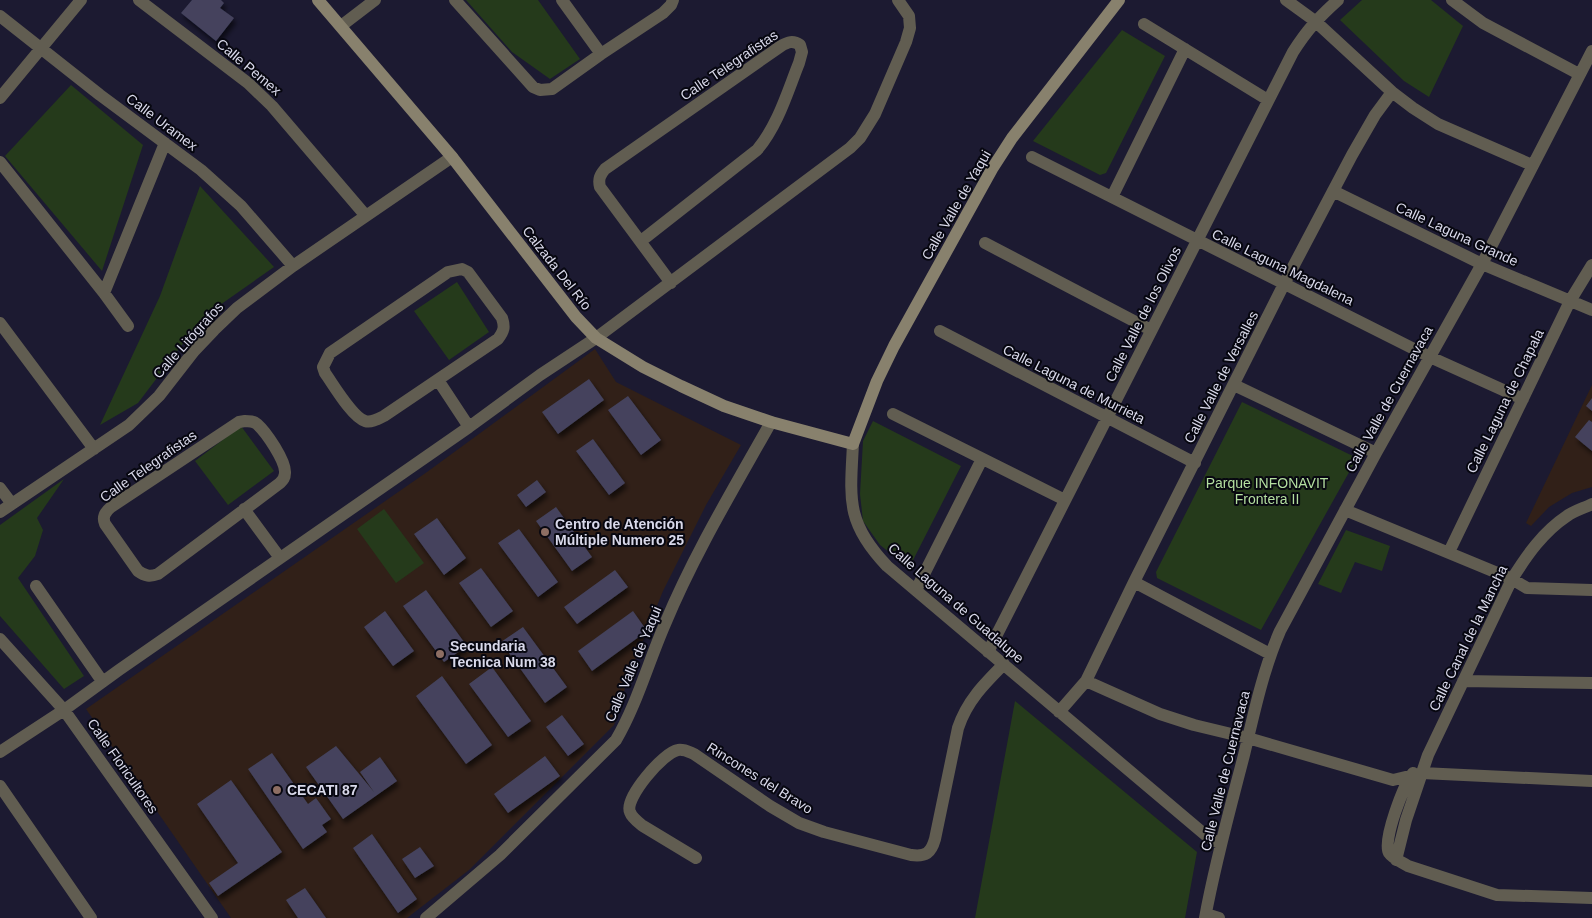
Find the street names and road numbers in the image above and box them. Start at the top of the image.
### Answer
street label: Calle Telegrafistas [677,26,781,104]
street label: Calle Pemex [213,35,285,99]
street label: Calle Uramex [123,90,201,154]
street label: Calle Valle de Yaqui [918,147,994,263]
street label: Calle Laguna Grande [1393,199,1521,269]
street label: Calzada Del Río [519,223,595,313]
street label: Calle Laguna Magdalena [1210,226,1357,308]
street label: Calle Valle de los Olivos [1102,244,1184,384]
street label: Calle Litógrafos [150,298,226,382]
street label: Calle Valle de Versalles [1181,308,1261,446]
street label: Calle Valle de Cuernavaca [1342,323,1436,475]
street label: Calle Laguna de Chapala [1463,326,1547,476]
street label: Calle Laguna de Murrieta [1000,341,1148,427]
street label: Calle Telegrafistas [97,427,199,505]
street label: Calle Laguna de Guadalupe [885,540,1027,666]
street label: Calle Canal de la Mancha [1426,562,1510,714]
street label: Calle Valle de Yaqui [601,604,665,724]
street label: Calle Valle de Cuernavaca [1197,689,1253,853]
street label: Calle Floricultores [84,716,162,816]
street label: Rincones del Bravo [704,739,816,817]

